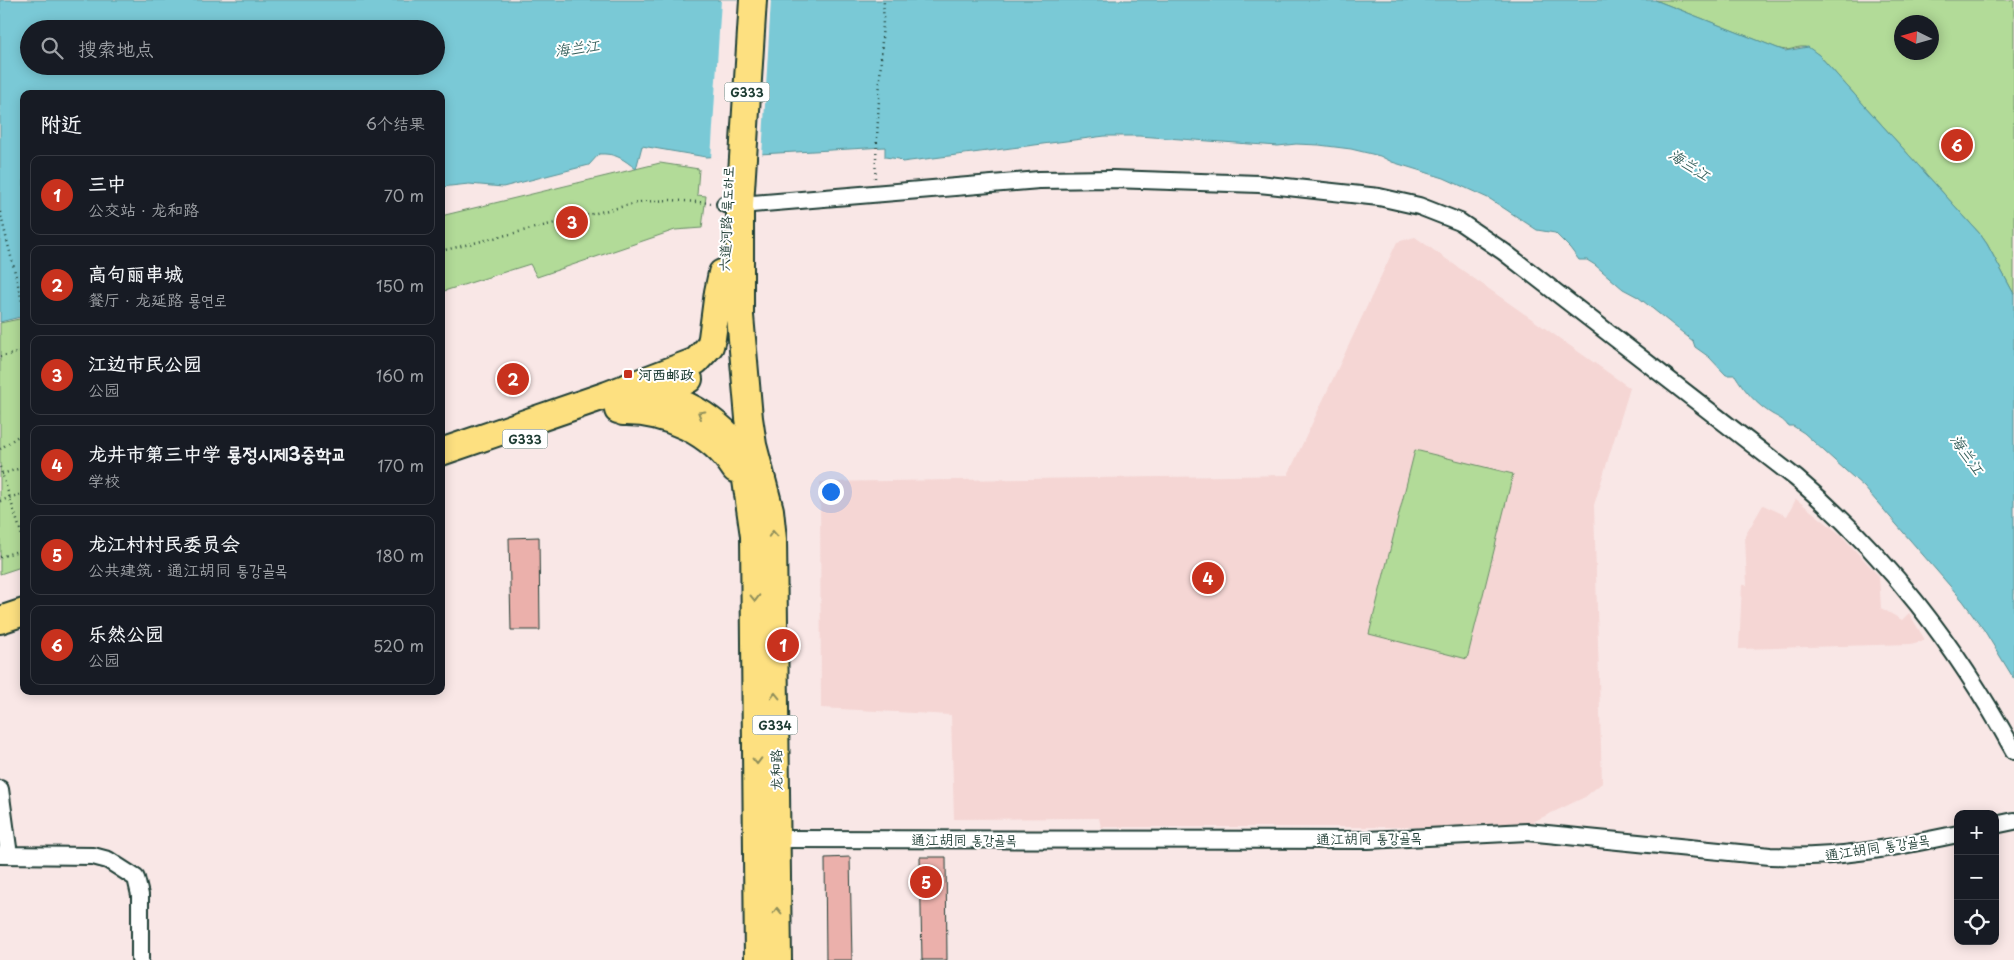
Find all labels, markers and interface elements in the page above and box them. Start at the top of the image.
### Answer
north arrow [1894,15,1939,60]
search box [20,20,445,75]
water label: 海兰江 [553,32,602,62]
icon: search [38,34,66,62]
text: 搜索地点 [78,34,154,62]
road number: G333 [724,82,770,101]
text: 附近 [40,107,82,139]
text: 6个结果 [366,111,425,135]
pin: 6 [1941,126,1973,164]
water label: 海兰江 [1665,142,1716,186]
street label: 六道河路 륙도하로 [714,166,738,272]
text: 三中 [88,169,126,197]
text: 1 [53,183,61,207]
text: 70 m [384,183,424,207]
text: 公交站 · 龙和路 [88,197,199,221]
pin: 3 [556,203,588,241]
text: 高句丽串城 [88,259,183,287]
text: 2 [51,273,63,297]
text: 150 m [376,273,424,297]
text: 餐厅 · 龙延路 룡연로 [88,287,227,311]
text: 江边市民公园 [88,349,202,377]
pin: 2 [497,360,529,398]
text: 3 [52,363,62,387]
text: 160 m [376,363,424,387]
place label: 河西邮政 [638,364,694,385]
marker: 河西邮政 [622,368,634,380]
text: 公园 [88,377,120,401]
one-way arrow [698,411,707,421]
road number: G333 [502,429,548,448]
water label: 海兰江 [1946,429,1991,480]
text: 龙井市第三中学 룡정시제3중학교 [88,439,347,467]
text: 4 [52,453,62,477]
text: 170 m [378,453,424,477]
text: 学校 [88,468,120,492]
your location [818,479,844,505]
text: 龙江村村民委员会 [88,529,240,557]
one-way arrow [767,530,778,538]
text: 5 [52,543,62,567]
text: 180 m [376,543,424,567]
text: 公共建筑 · 通江胡同 통강골목 [88,557,288,581]
pin: 4 [1192,559,1224,597]
one-way arrow [750,594,760,602]
text: 乐然公园 [88,619,164,647]
pin: 1 [767,626,799,664]
text: 6 [51,633,63,657]
text: 520 m [373,633,424,657]
text: 公园 [88,647,120,671]
one-way arrow [770,692,780,700]
road number: G334 [752,716,798,734]
street label: 龙和路 [765,749,787,791]
one-way arrow [751,757,762,765]
map controls [1954,810,1999,945]
button: + [1954,810,1999,855]
street label: 通江胡同 통강골목 [1316,827,1422,849]
street label: 通江胡同 통강골목 [1823,828,1931,866]
street label: 通江胡同 통강골목 [911,829,1017,850]
button: − [1954,855,1999,900]
pin: 5 [910,863,942,901]
button: locate [1954,900,1999,945]
one-way arrow [772,907,782,915]

